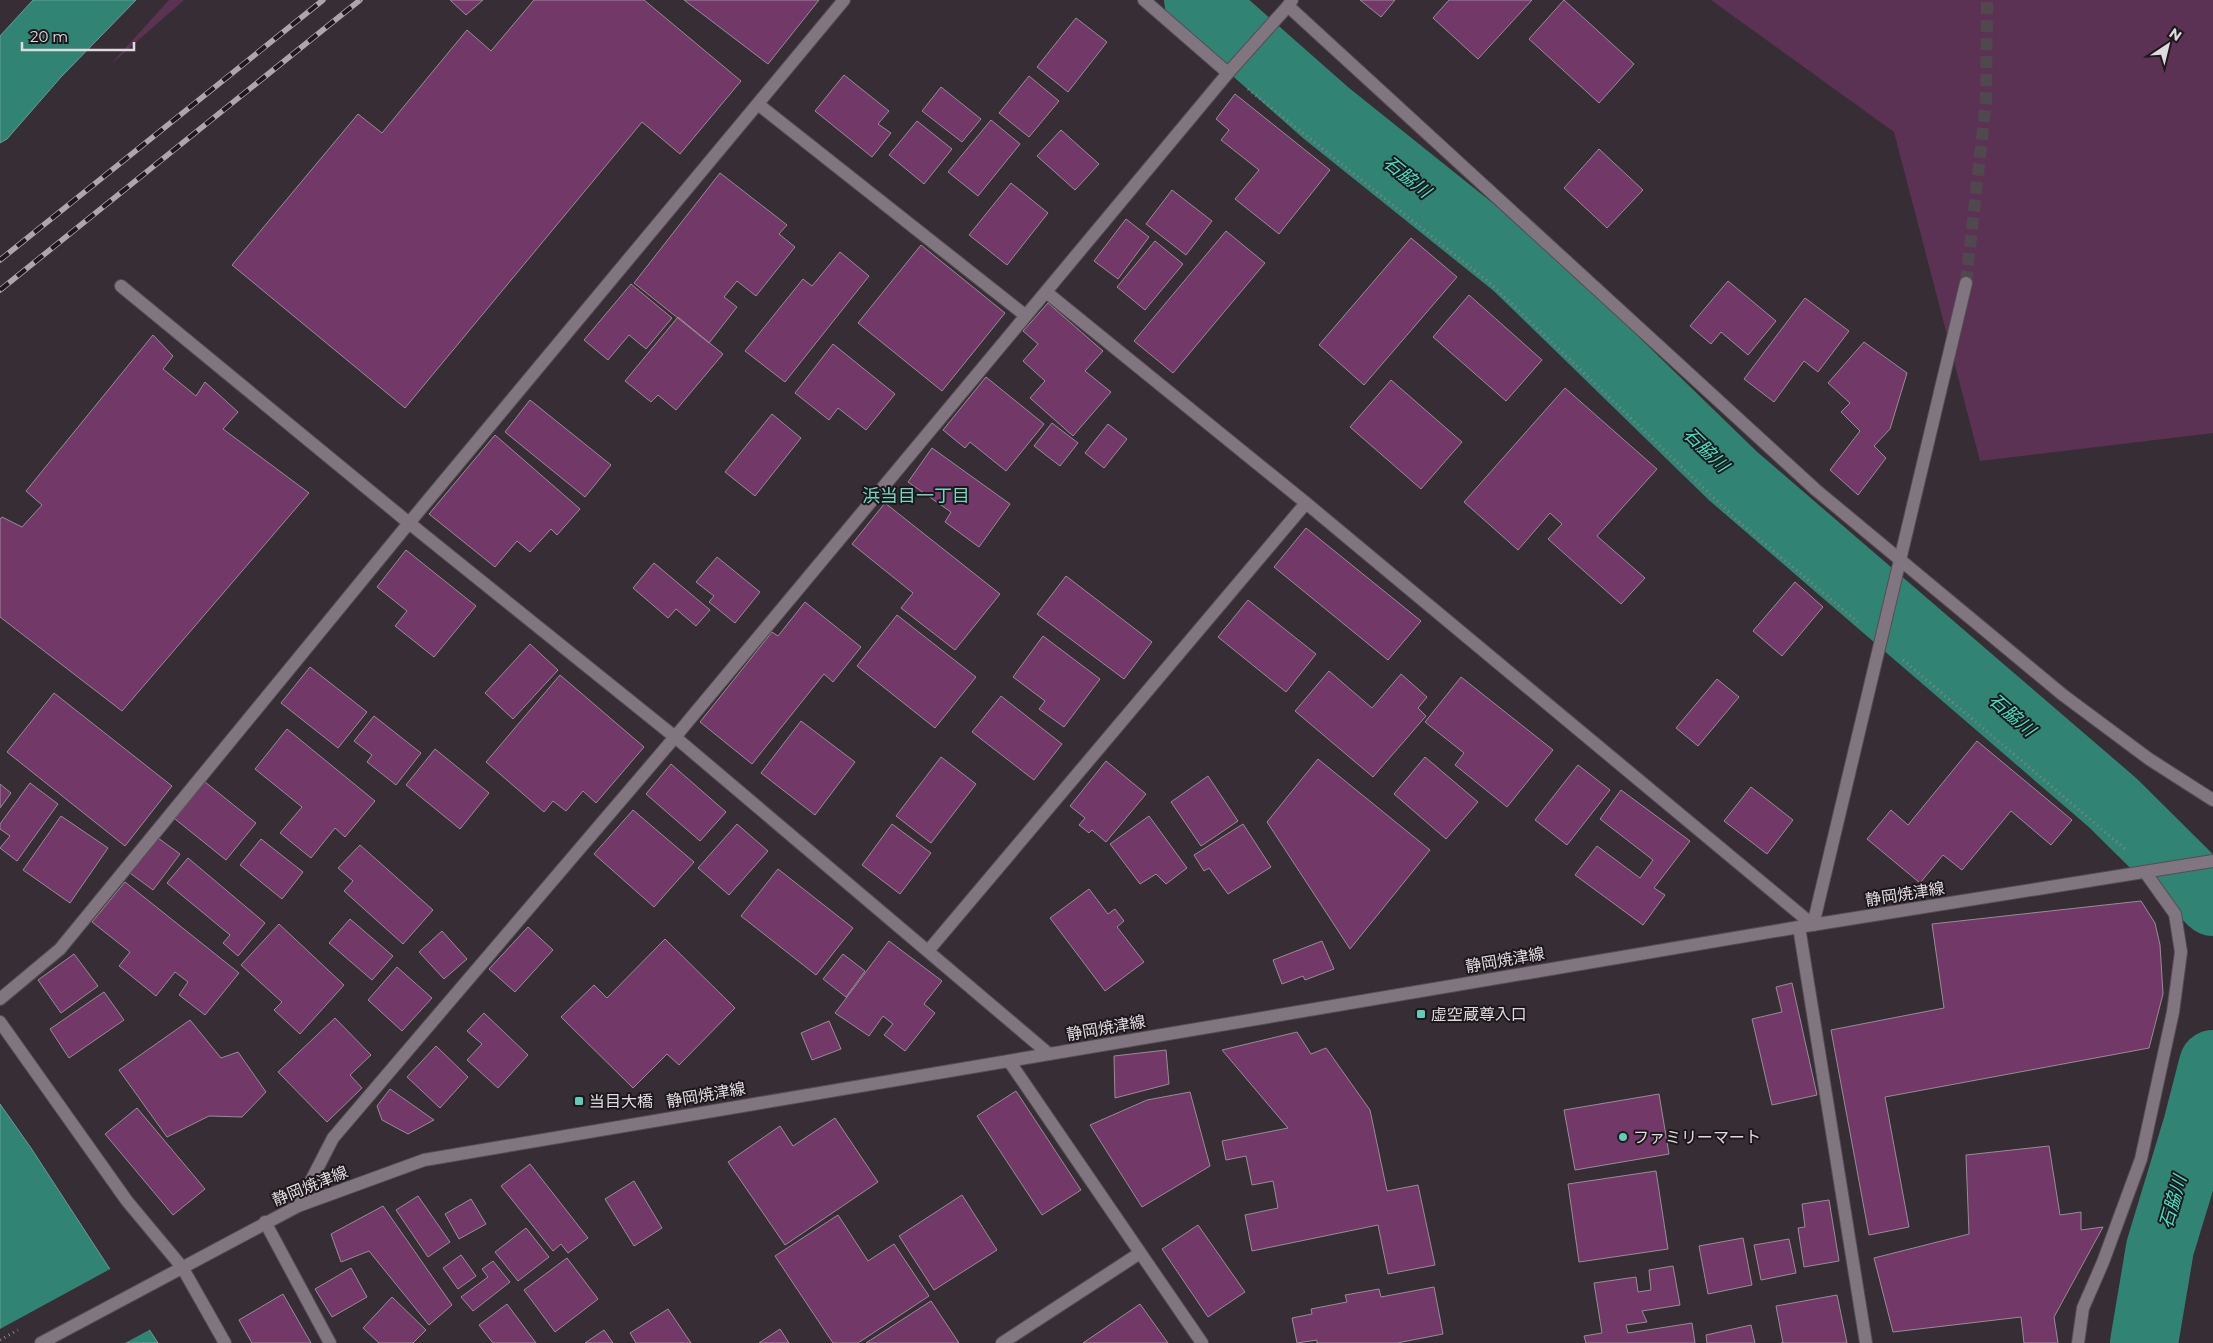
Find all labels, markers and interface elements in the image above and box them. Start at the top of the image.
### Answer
scale bar [22,20,135,52]
north arrow [2143,20,2193,70]
text: N [2166,24,2185,45]
text: 20 m [30,27,68,46]
water label: 石脇川 [1379,151,1436,204]
water label: 石脇川 [1679,423,1735,478]
district label: 浜当目一丁目 [862,485,970,507]
water label: 石脇川 [1984,689,2041,742]
street label: 静岡焼津線 [1864,878,1946,910]
street label: 静岡焼津線 [1464,944,1546,976]
place label: 虚空蔵尊入口 [1431,1005,1527,1024]
marker: 虚空蔵尊入口 [1415,1008,1427,1020]
street label: 静岡焼津線 [1065,1012,1147,1044]
street label: 静岡焼津線 [665,1079,747,1111]
place label: 当目大橋 [589,1092,653,1111]
marker: 当目大橋 [573,1095,585,1107]
place label: ファミリーマート [1633,1128,1761,1147]
marker: ファミリーマート [1617,1131,1629,1143]
street label: 静岡焼津線 [269,1162,351,1210]
water label: 石脇川 [2155,1171,2192,1231]

